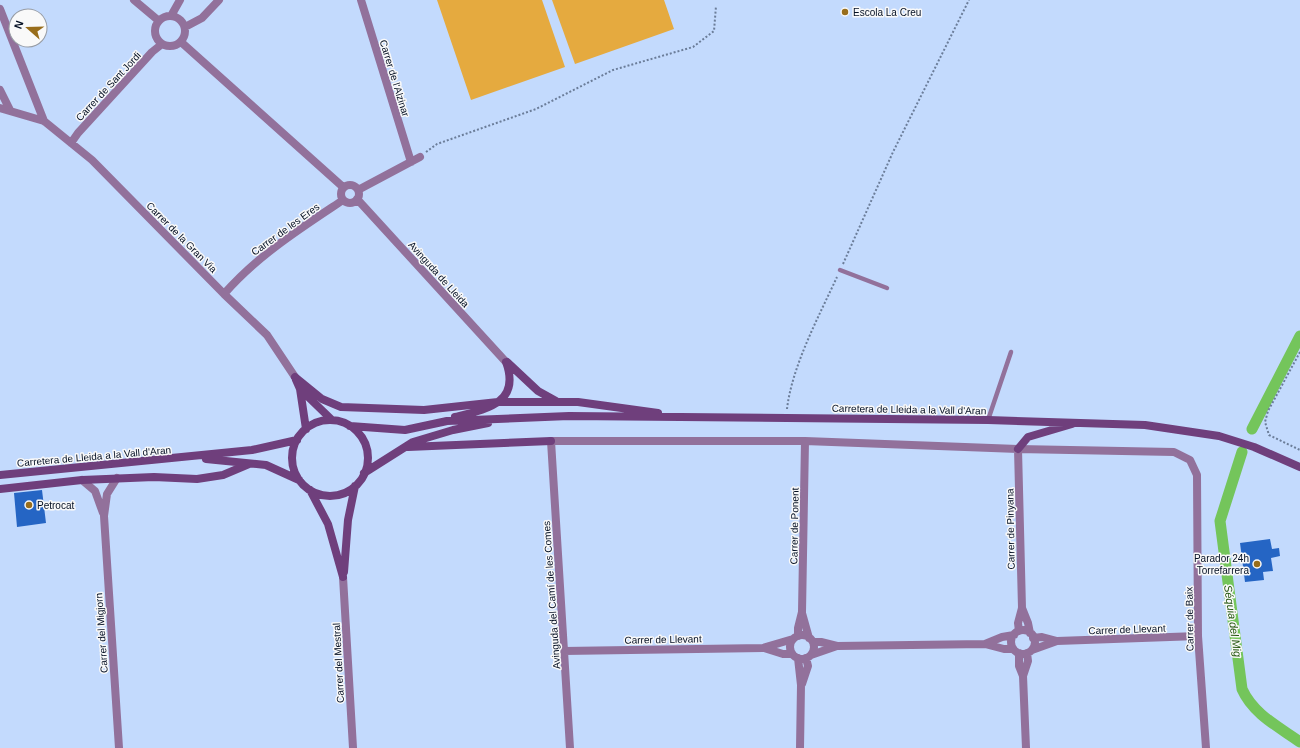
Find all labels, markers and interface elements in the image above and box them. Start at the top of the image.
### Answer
marker: Escola La Creu [840,7,850,17]
place label: Escola La Creu [853,7,921,18]
north arrow [8,8,48,48]
text: N [12,19,26,30]
street label: Carrer de l'Alzinar [378,38,412,119]
street label: Carrer de Sant Jordi [74,50,143,123]
street label: Carrer de la Gran Via [144,200,219,275]
street label: Carrer de les Eres [249,201,321,258]
street label: Avinguda de Lleida [406,239,471,310]
street label: Carretera de Lleida a la Vall d'Aran [832,403,986,416]
street label: Carretera de Lleida a la Vall d'Aran [17,444,172,469]
street label: Carrer de Ponent [788,487,801,564]
street label: Carrer de Pinyana [1004,488,1017,570]
marker: Petrocat [24,500,34,510]
place label: Petrocat [37,500,74,511]
street label: Avinguda del Camí de les Comes [541,521,562,669]
place label: Parador 24h Torrefarrera [1194,553,1249,576]
marker: Parador 24h Torrefarrera [1252,559,1262,569]
water label: Séquia del Mig [1222,584,1244,659]
street label: Carrer de Baix [1183,587,1196,651]
street label: Carrer del Migjorn [93,593,110,673]
street label: Carrer del Mestral [331,623,346,703]
street label: Carrer de Llevant [1088,623,1166,636]
street label: Carrer de Llevant [624,633,702,646]

